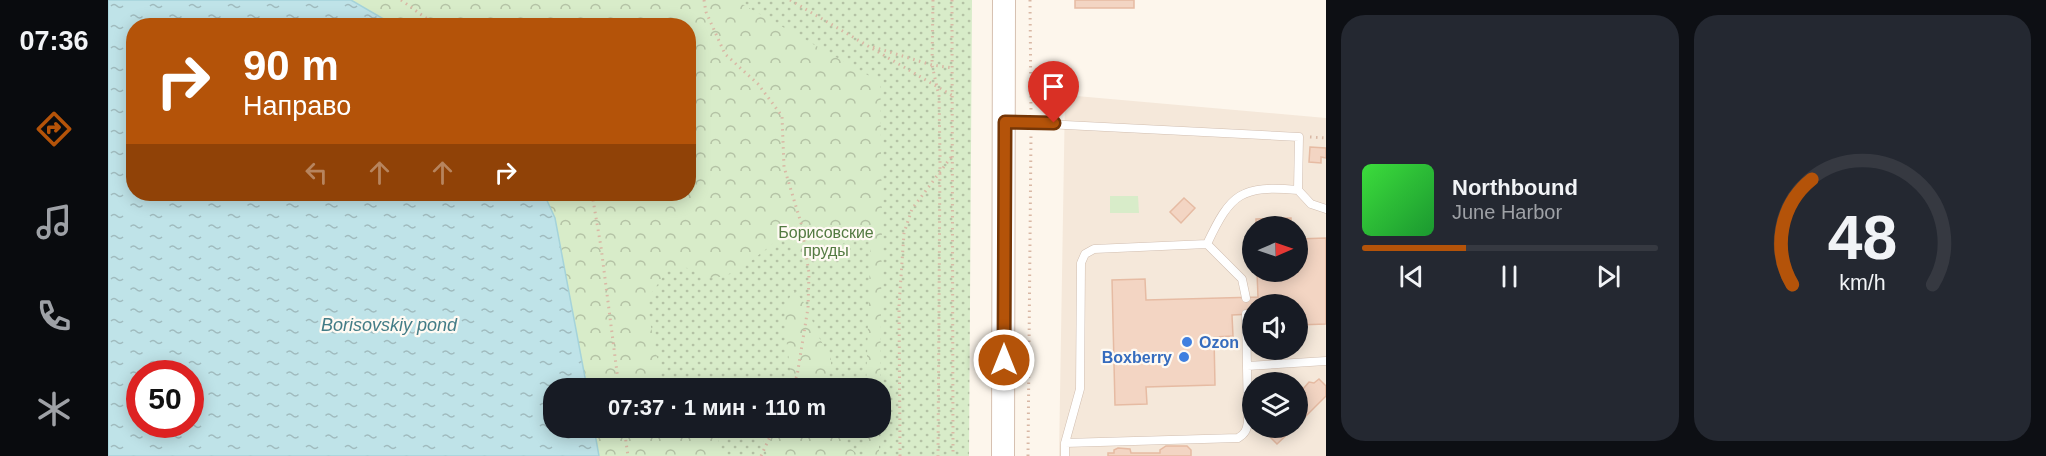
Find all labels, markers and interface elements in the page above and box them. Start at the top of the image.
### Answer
text: 07:36 [19,26,89,56]
icon: right [144,42,222,120]
text: 90 m [243,42,339,89]
pin [1028,61,1079,123]
icon: arrive [1037,70,1070,103]
text: Направо [243,91,351,121]
icon: directions [33,108,75,150]
icon: left [300,156,333,189]
icon: ahead [363,156,396,189]
icon: ahead [426,156,459,189]
icon: right [489,156,522,189]
text: Northbound [1452,175,1578,200]
icon: music [33,201,75,243]
text: June Harbor [1452,201,1562,223]
text: 48 [1828,203,1897,272]
north arrow [1242,216,1308,282]
map controls [1242,216,1308,438]
park label: Борисовские пруды [778,224,874,259]
icon: previous [1395,260,1428,293]
icon: pause [1493,260,1526,293]
icon: next [1592,260,1625,293]
text: km/h [1839,271,1885,295]
button: sound [1242,294,1308,360]
icon: phone [33,295,75,337]
water label: Borisovskiy pond [321,315,458,335]
position arrow [972,328,1036,392]
place label: Ozon [1199,334,1239,351]
marker: Ozon [1180,335,1194,349]
place label: Boxberry [1102,349,1172,366]
marker: Boxberry [1177,350,1191,364]
speed limit sign: 50 [126,360,204,438]
button: layers [1242,372,1308,438]
icon: climate [33,388,75,430]
text: 07:37 · 1 мин · 110 m [608,395,826,420]

